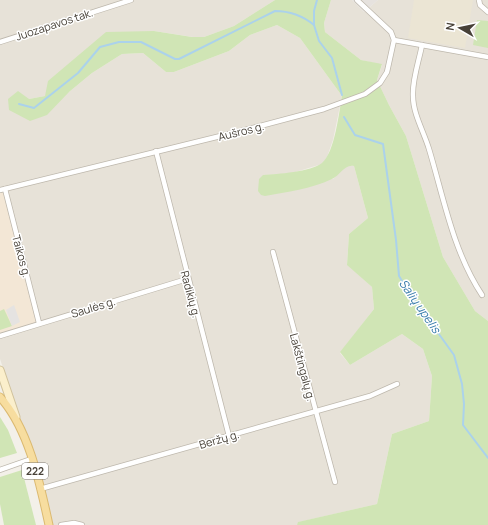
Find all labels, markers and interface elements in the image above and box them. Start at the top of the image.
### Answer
street label: Juozapavos tak. [13,4,95,44]
north arrow [440,8,480,48]
text: N [442,21,458,31]
street label: Aušros g. [216,118,266,144]
street label: Taikos g. [9,233,35,279]
street label: Radikių g. [178,269,204,319]
water label: Salių upelis [395,276,446,338]
street label: Saulės g. [69,293,117,321]
street label: Lakštingalų g. [287,331,319,403]
street label: Beržų g. [197,426,241,452]
road number: 222 [22,463,48,479]

